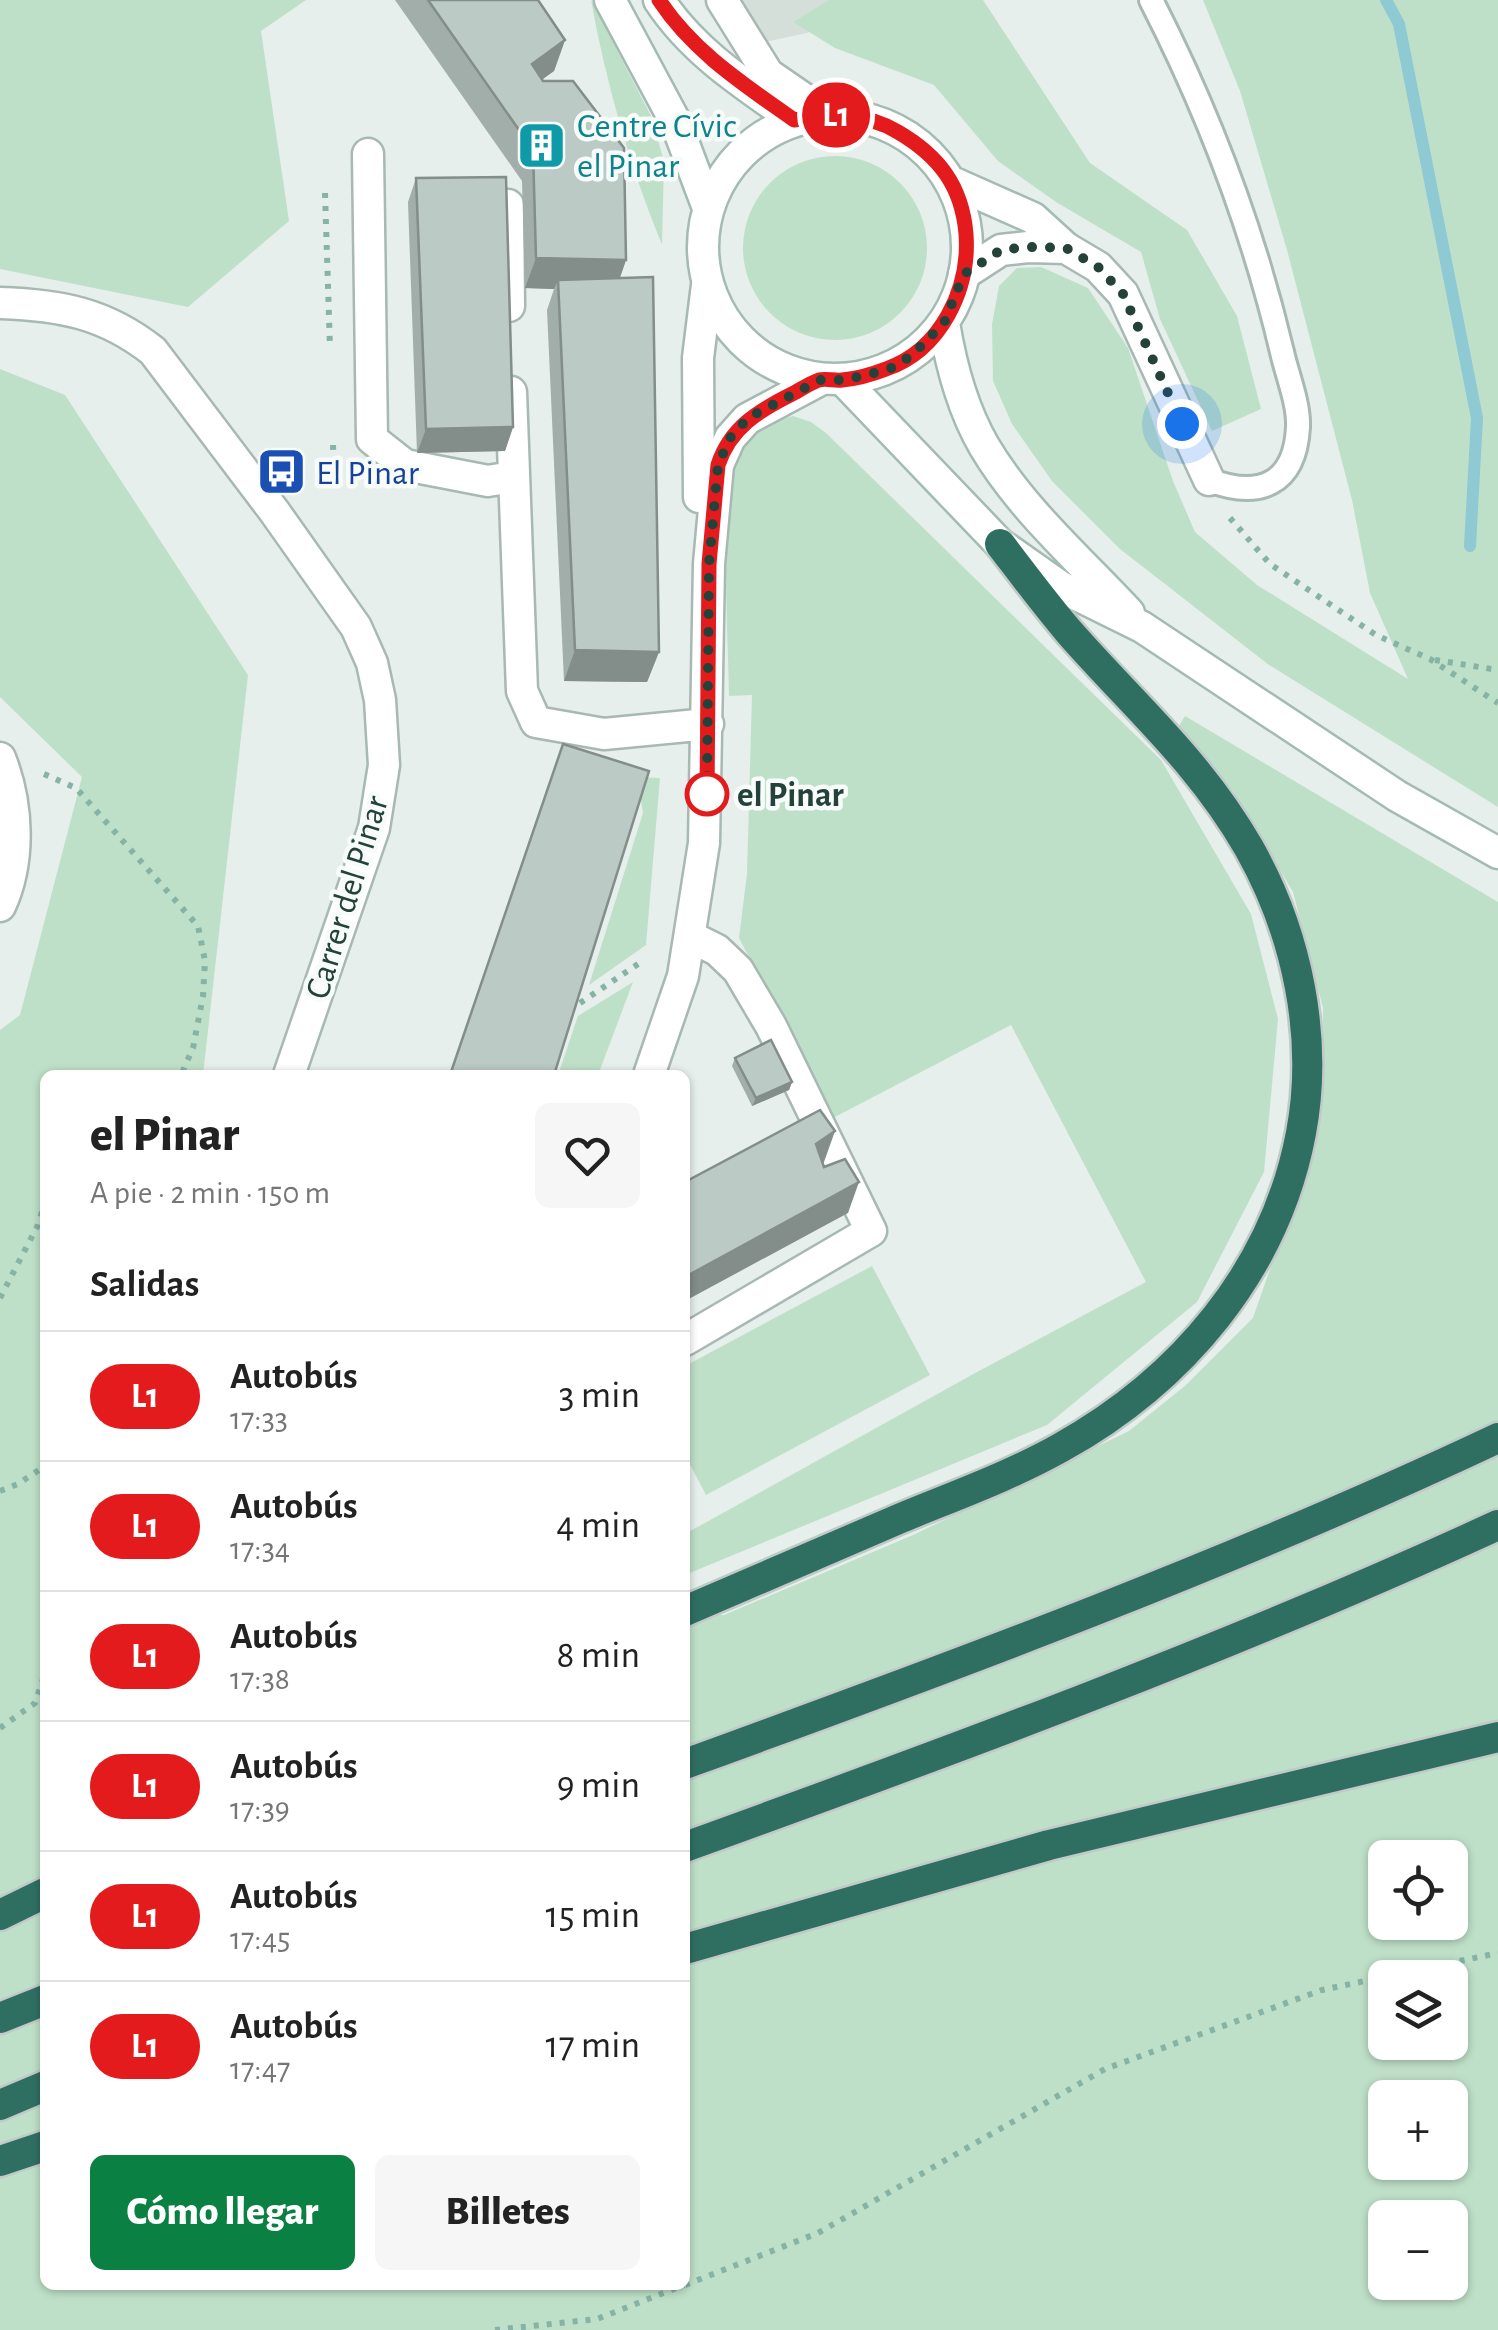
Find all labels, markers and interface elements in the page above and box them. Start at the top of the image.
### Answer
line badge: L1 [791,82,881,148]
text: L1 [822,98,850,133]
place label: Centre Cívic el Pinar [577,109,736,184]
building icon: Centre Cívic el Pinar [516,119,568,171]
your location [1157,399,1207,449]
bus stop icon: El Pinar [255,446,307,498]
place label: El Pinar [316,456,420,491]
marker: el Pinar [686,773,728,815]
place label: el Pinar [737,778,844,813]
street label: Carrer del Pinar [300,791,395,1003]
button: heart [535,1103,640,1208]
text: el Pinar [90,1112,239,1160]
text: A pie · 2 min · 150 m [90,1177,330,1209]
text: Salidas [90,1266,199,1304]
text: Autobús [230,1358,358,1396]
text: 3 min [559,1377,640,1415]
text: L1 [131,1379,159,1414]
text: 17:33 [230,1403,288,1435]
text: Autobús [230,1488,358,1526]
text: 4 min [556,1507,640,1545]
text: L1 [131,1509,159,1544]
text: 17:34 [230,1533,290,1565]
text: Autobús [230,1618,358,1656]
text: 8 min [557,1637,640,1675]
text: L1 [131,1639,159,1674]
text: 17:38 [230,1663,290,1695]
text: Autobús [230,1748,358,1786]
text: 9 min [557,1767,640,1805]
text: L1 [131,1769,159,1804]
text: 17:39 [230,1793,290,1825]
map controls [1368,1840,1468,2300]
button: locate [1368,1840,1468,1940]
text: Autobús [230,1878,358,1916]
text: 15 min [546,1897,640,1935]
text: L1 [131,1899,159,1934]
text: 17:45 [230,1923,290,1955]
button: layers [1368,1960,1468,2060]
text: Autobús [230,2008,358,2046]
text: 17 min [546,2027,640,2065]
text: L1 [131,2029,159,2064]
text: 17:47 [230,2053,290,2085]
button: + [1368,2080,1468,2180]
button: Cómo llegar [90,2155,355,2270]
button: Billetes [375,2155,640,2270]
button: − [1368,2200,1468,2300]

